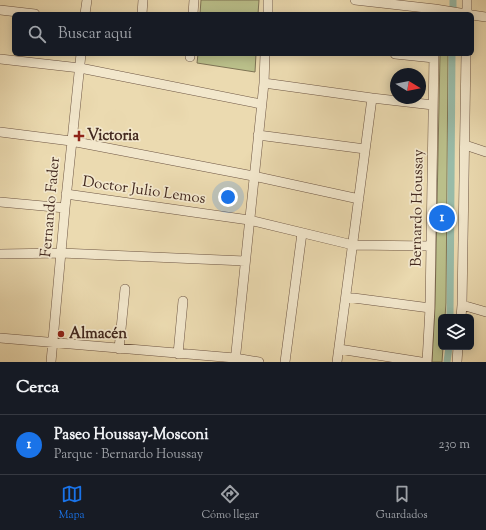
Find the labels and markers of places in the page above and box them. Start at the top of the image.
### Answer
place label: Victoria [87,126,139,147]
marker: Victoria [74,131,84,141]
pin: 1 [429,203,455,233]
place label: Almacén [69,324,127,345]
marker: Almacén [56,329,66,339]

